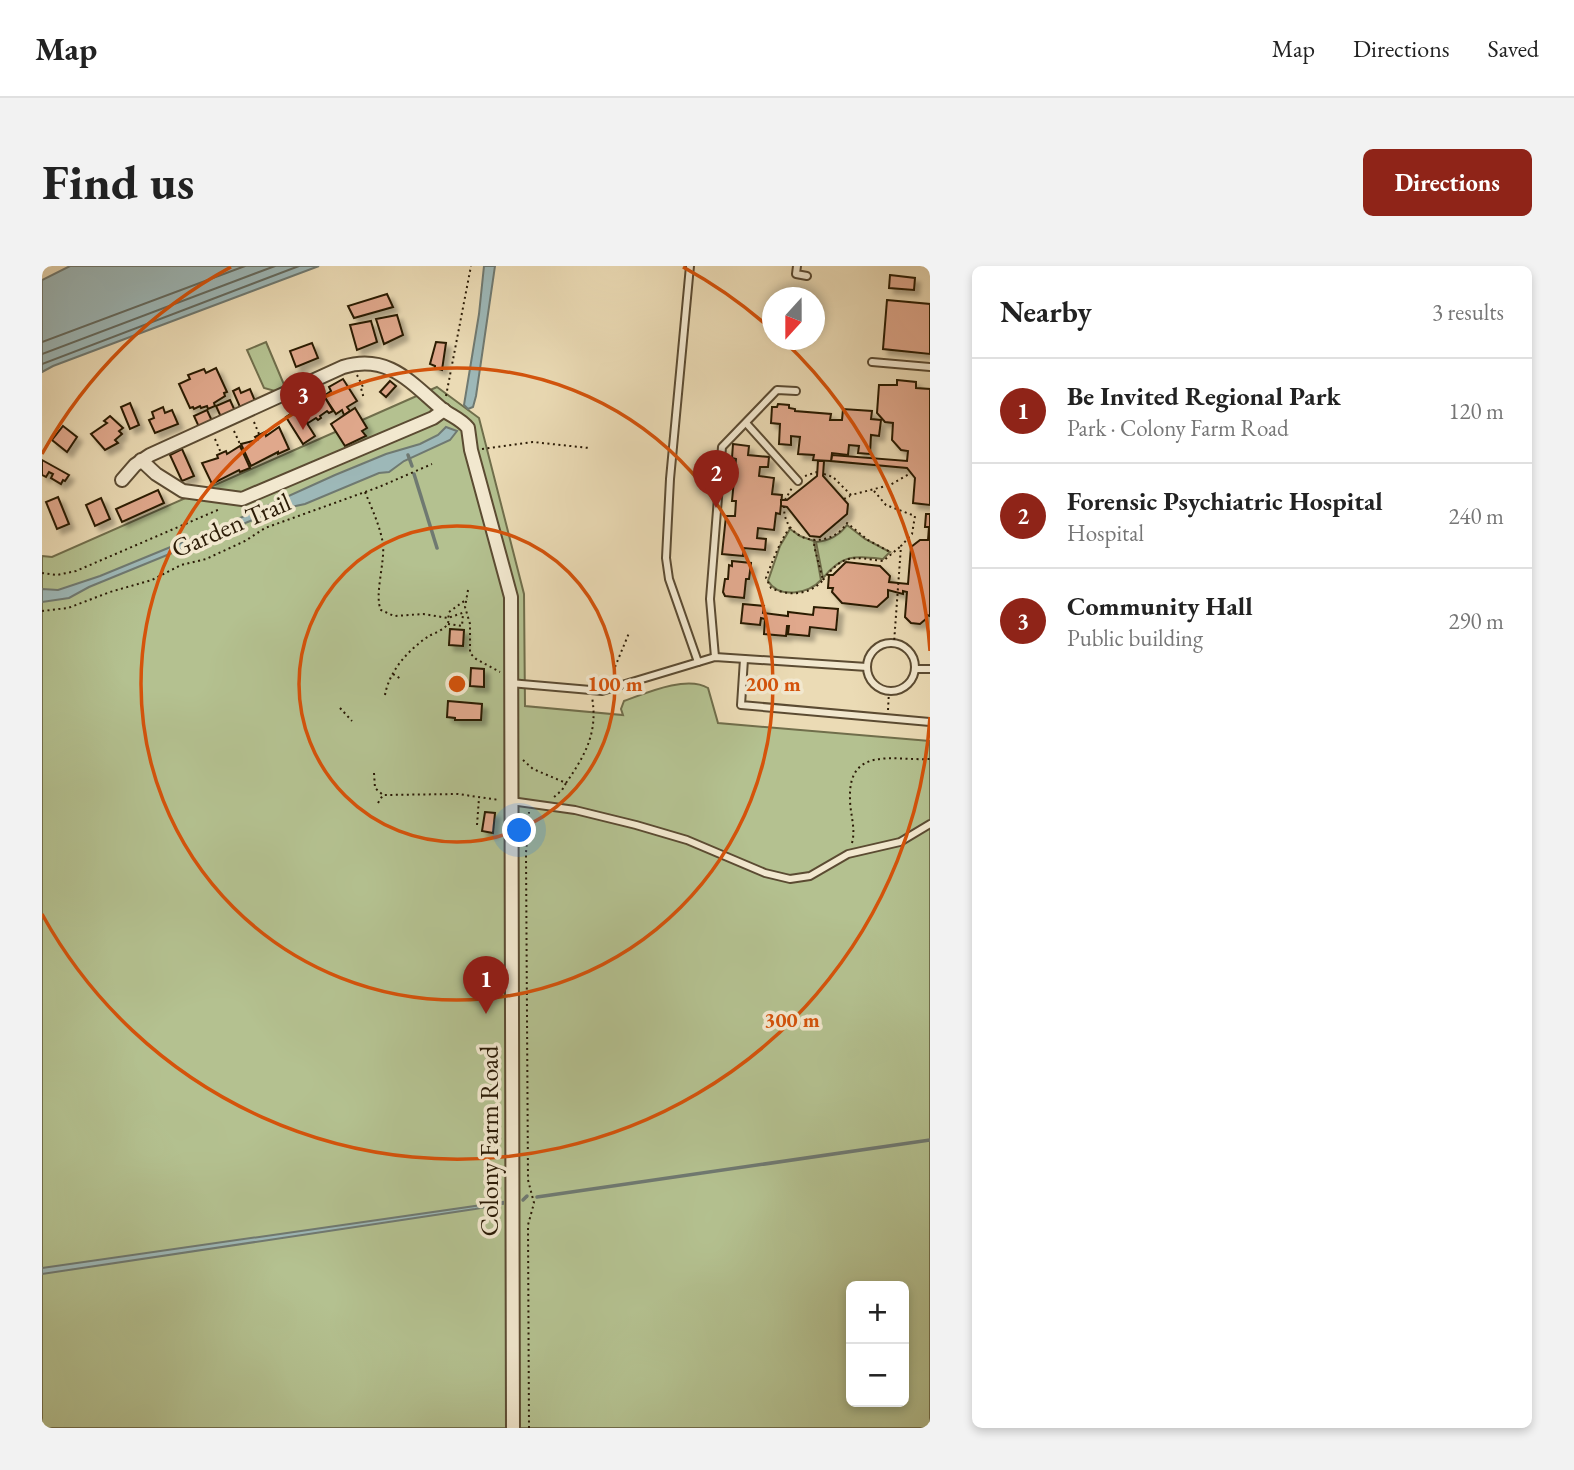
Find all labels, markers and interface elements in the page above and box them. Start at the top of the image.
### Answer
text: Map [35,27,97,70]
text: Map [1272,33,1315,64]
text: Directions [1353,33,1450,64]
text: Saved [1488,33,1539,64]
button: Directions [1363,149,1532,216]
text: Find us [42,150,194,214]
north arrow [762,287,825,350]
text: Nearby [1000,292,1092,331]
text: 3 results [1432,297,1504,327]
pin: 3 [280,372,326,430]
text: Be Invited Regional Park [1067,379,1341,413]
text: 1 [1017,396,1029,426]
text: 120 m [1448,396,1504,426]
text: Park · Colony Farm Road [1067,413,1289,443]
pin: 2 [693,450,739,508]
text: Forensic Psychiatric Hospital [1067,484,1383,518]
street label: Garden Trail [166,485,296,565]
text: 2 [1017,501,1029,531]
text: 240 m [1448,501,1504,531]
text: Hospital [1067,518,1144,548]
text: Community Hall [1067,589,1253,623]
text: 3 [1017,606,1029,636]
text: 290 m [1448,606,1504,636]
text: Public building [1067,623,1203,653]
text: 100 m [587,670,643,697]
text: 200 m [745,670,801,697]
centre of rings [445,672,469,696]
your location [502,813,536,847]
pin: 1 [463,956,509,1014]
text: 300 m [764,1006,820,1033]
street label: Colony Farm Road [472,1045,506,1236]
map controls [846,1281,909,1407]
button: + [846,1281,909,1344]
button: − [846,1344,909,1407]

